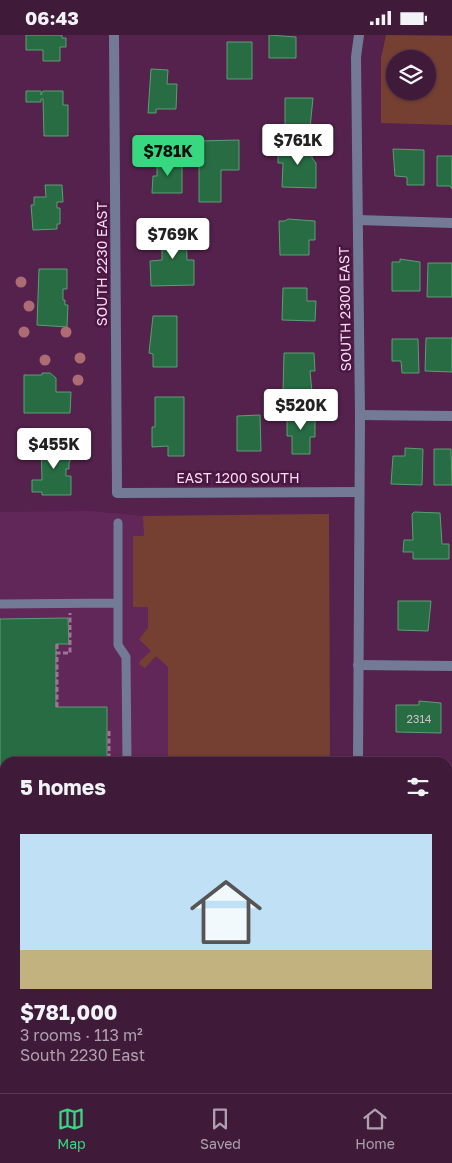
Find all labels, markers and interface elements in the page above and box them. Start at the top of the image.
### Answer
text: 06:43 [25,6,79,29]
map controls [386,50,436,100]
button: layers [386,50,436,100]
pin: $761K [263,123,333,166]
text: $761K [273,130,323,150]
pin: $781K [133,135,203,177]
text: $781K [143,141,193,161]
street label: SOUTH 2230 EAST [93,202,110,326]
pin: $769K [138,217,208,260]
text: $769K [147,224,199,244]
street label: SOUTH 2300 EAST [335,246,354,372]
pin: $520K [266,389,336,431]
text: $520K [275,395,327,415]
pin: $455K [19,427,89,470]
text: $455K [28,434,80,454]
street label: EAST 1200 SOUTH [176,469,300,486]
house number: 2314 [407,712,432,725]
icon: filters [404,773,432,801]
text: 5 homes [20,774,106,800]
icon: home [181,867,271,957]
text: $781,000 [20,999,117,1025]
text: 3 rooms · 113 m² [20,1025,143,1045]
text: South 2230 East [20,1045,145,1065]
tab: Map [57,1105,86,1152]
tab: Saved [200,1105,241,1152]
tab: Home [355,1105,395,1152]

